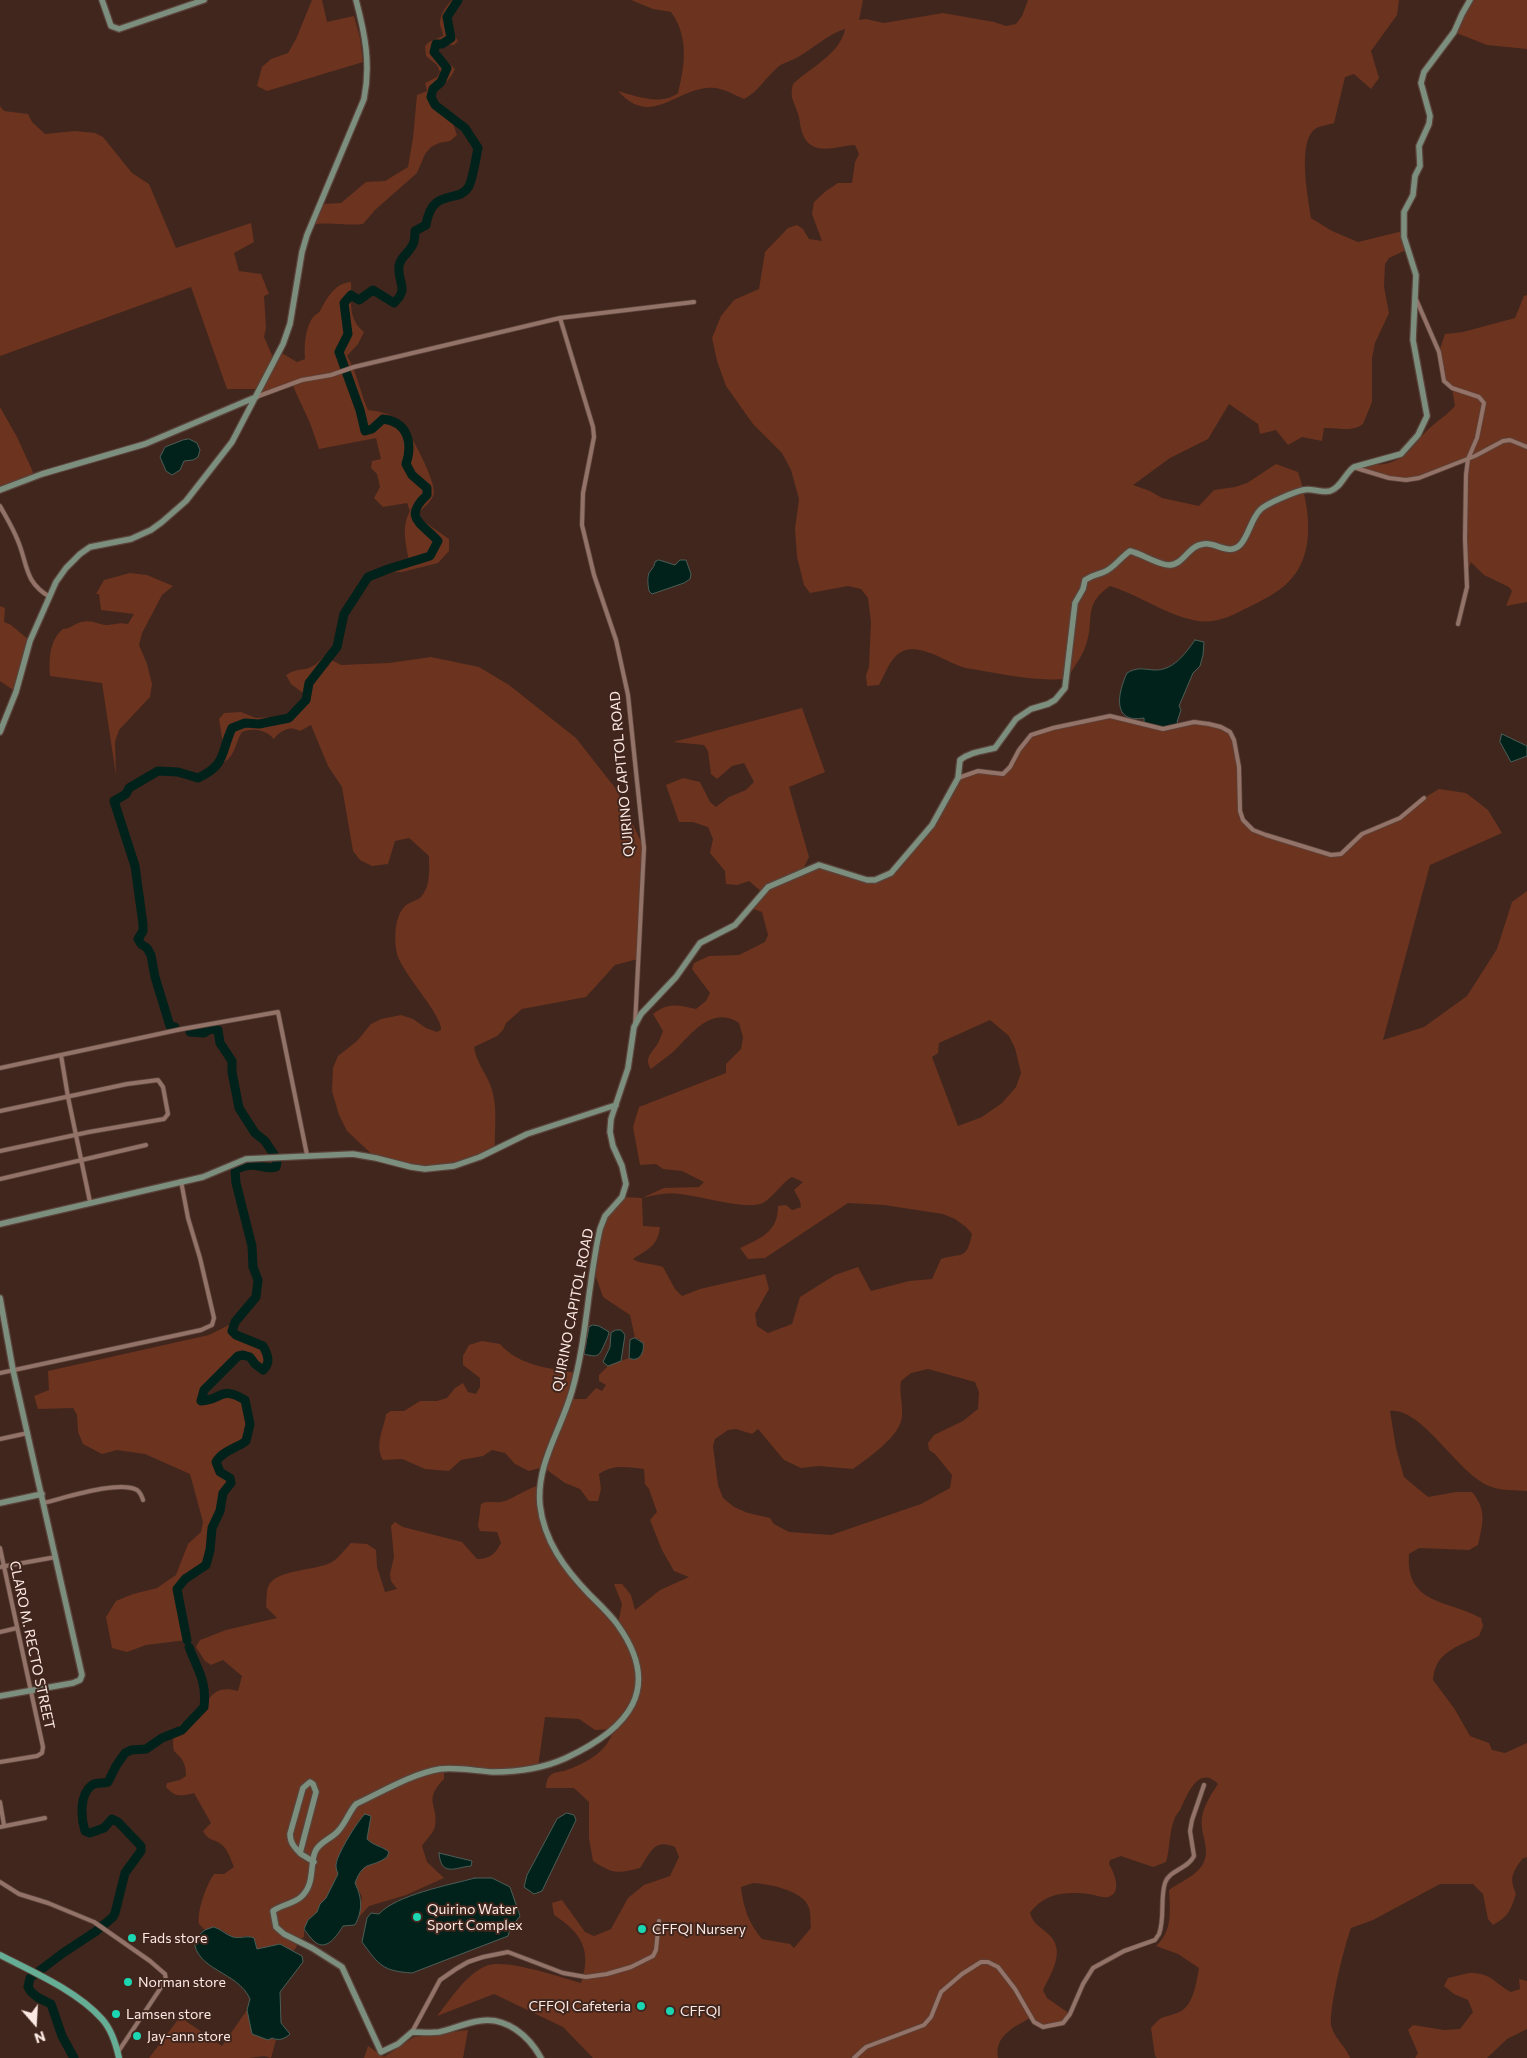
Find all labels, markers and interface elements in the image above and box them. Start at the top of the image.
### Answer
street label: QUIRINO CAPITOL ROAD [606,690,638,858]
street label: QUIRINO CAPITOL ROAD [549,1227,597,1393]
street label: CLARO M. RECTO STREET [6,1559,58,1731]
place label: Quirino Water Sport Complex [427,1901,523,1934]
marker: Quirino Water Sport Complex [411,1911,423,1923]
place label: CFFQI Nursery [652,1921,746,1937]
marker: CFFQI Nursery [636,1923,648,1935]
place label: Fads store [142,1930,207,1946]
marker: Fads store [126,1932,138,1944]
place label: Norman store [138,1974,226,1990]
marker: Norman store [122,1976,134,1988]
north arrow [10,1998,60,2048]
place label: CFFQI Cafeteria [528,1998,631,2014]
marker: CFFQI Cafeteria [635,2000,647,2012]
place label: CFFQI [680,2003,721,2019]
marker: CFFQI [664,2005,676,2017]
place label: Lamsen store [126,2006,211,2022]
marker: Lamsen store [110,2008,122,2020]
text: N [32,2028,48,2047]
place label: Jay-ann store [147,2028,231,2044]
marker: Jay-ann store [131,2030,143,2042]

